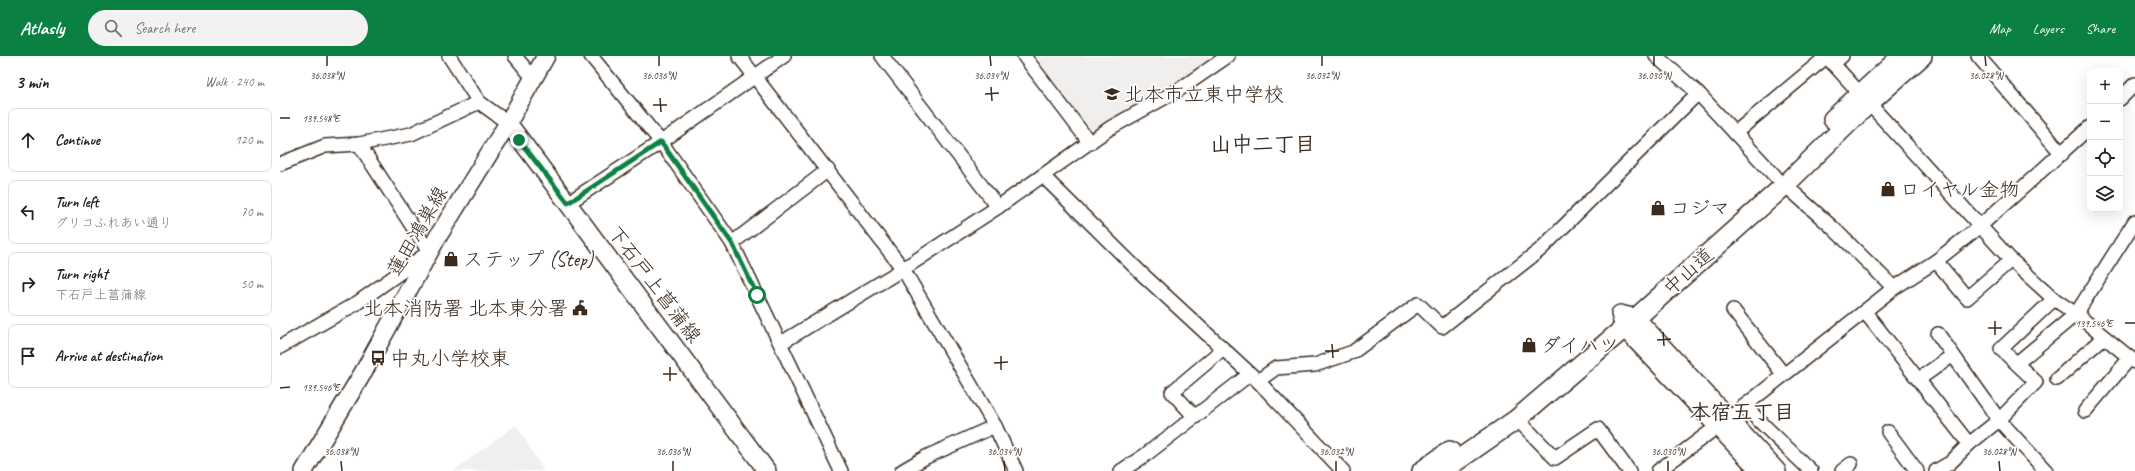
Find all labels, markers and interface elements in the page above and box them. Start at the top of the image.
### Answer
search box [88,10,368,46]
text: Atlasly [20,16,64,40]
icon: search [102,17,124,39]
text: Search here [134,19,195,38]
text: Map [1989,20,2011,37]
text: Layers [2033,20,2064,37]
text: Share [2086,20,2115,37]
map controls [2087,68,2123,212]
button: + [2087,68,2123,104]
text: 36.038°N [310,69,346,82]
text: 36.036°N [642,69,678,82]
text: 36.034°N [974,69,1010,82]
text: 36.032°N [1305,69,1341,82]
text: 36.030°N [1637,69,1673,82]
text: 36.028°N [1969,69,2005,82]
text: 3 min [16,72,49,93]
text: Walk · 240 m [205,74,264,90]
place label: 北本市立東中学校 [1124,82,1284,107]
school or university icon: 北本市立東中学校 [1103,85,1121,103]
button: − [2087,104,2123,140]
text: 139.548°E [302,112,341,125]
icon: ahead [17,129,39,151]
text: Continue [55,131,100,150]
route end [510,131,528,149]
district label: 山中二丁目 [1211,131,1316,157]
text: 120 m [235,132,263,148]
button: locate [2087,140,2123,176]
button: layers [2087,176,2123,212]
place label: ロイヤル金物 [1900,177,2020,202]
shop icon: ロイヤル金物 [1879,180,1897,198]
street label: 蓮田鴻巣線 [382,182,453,281]
text: Turn left [55,193,98,212]
place label: コジマ [1670,196,1730,221]
shop icon: コジマ [1649,199,1667,217]
icon: left [17,201,39,223]
text: 70 m [241,204,263,220]
text: グリコふれあい通り [55,215,172,231]
street label: 下石戸上菖蒲線 [602,221,707,348]
street label: 中山道 [1658,242,1719,301]
place label: ステップ (Step) [463,247,594,272]
shop icon: ステップ (Step) [442,250,460,268]
text: Turn right [55,265,108,284]
icon: right [17,273,39,295]
text: 50 m [241,276,263,292]
route start [748,286,766,304]
text: 下石戸上菖蒲線 [55,287,146,303]
place label: 北本消防署 北本東分署 [363,296,568,321]
public building icon: 北本消防署 北本東分署 [571,299,589,317]
text: 139.546°E [2075,317,2114,330]
place label: ダイハツ [1541,333,1619,358]
shop icon: ダイハツ [1520,336,1538,354]
icon: arrive [17,345,39,367]
place label: 中丸小学校東 [390,346,510,371]
text: Arrive at destination [55,347,162,366]
bus stop icon: 中丸小学校東 [369,349,387,367]
text: 139.546°E [302,381,341,394]
district label: 本宿五丁目 [1690,399,1795,425]
text: 36.038°N [324,445,360,458]
text: 36.036°N [656,445,692,458]
text: 36.034°N [987,445,1023,458]
text: 36.032°N [1319,445,1355,458]
text: 36.030°N [1651,445,1687,458]
text: 36.028°N [1982,445,2018,458]

